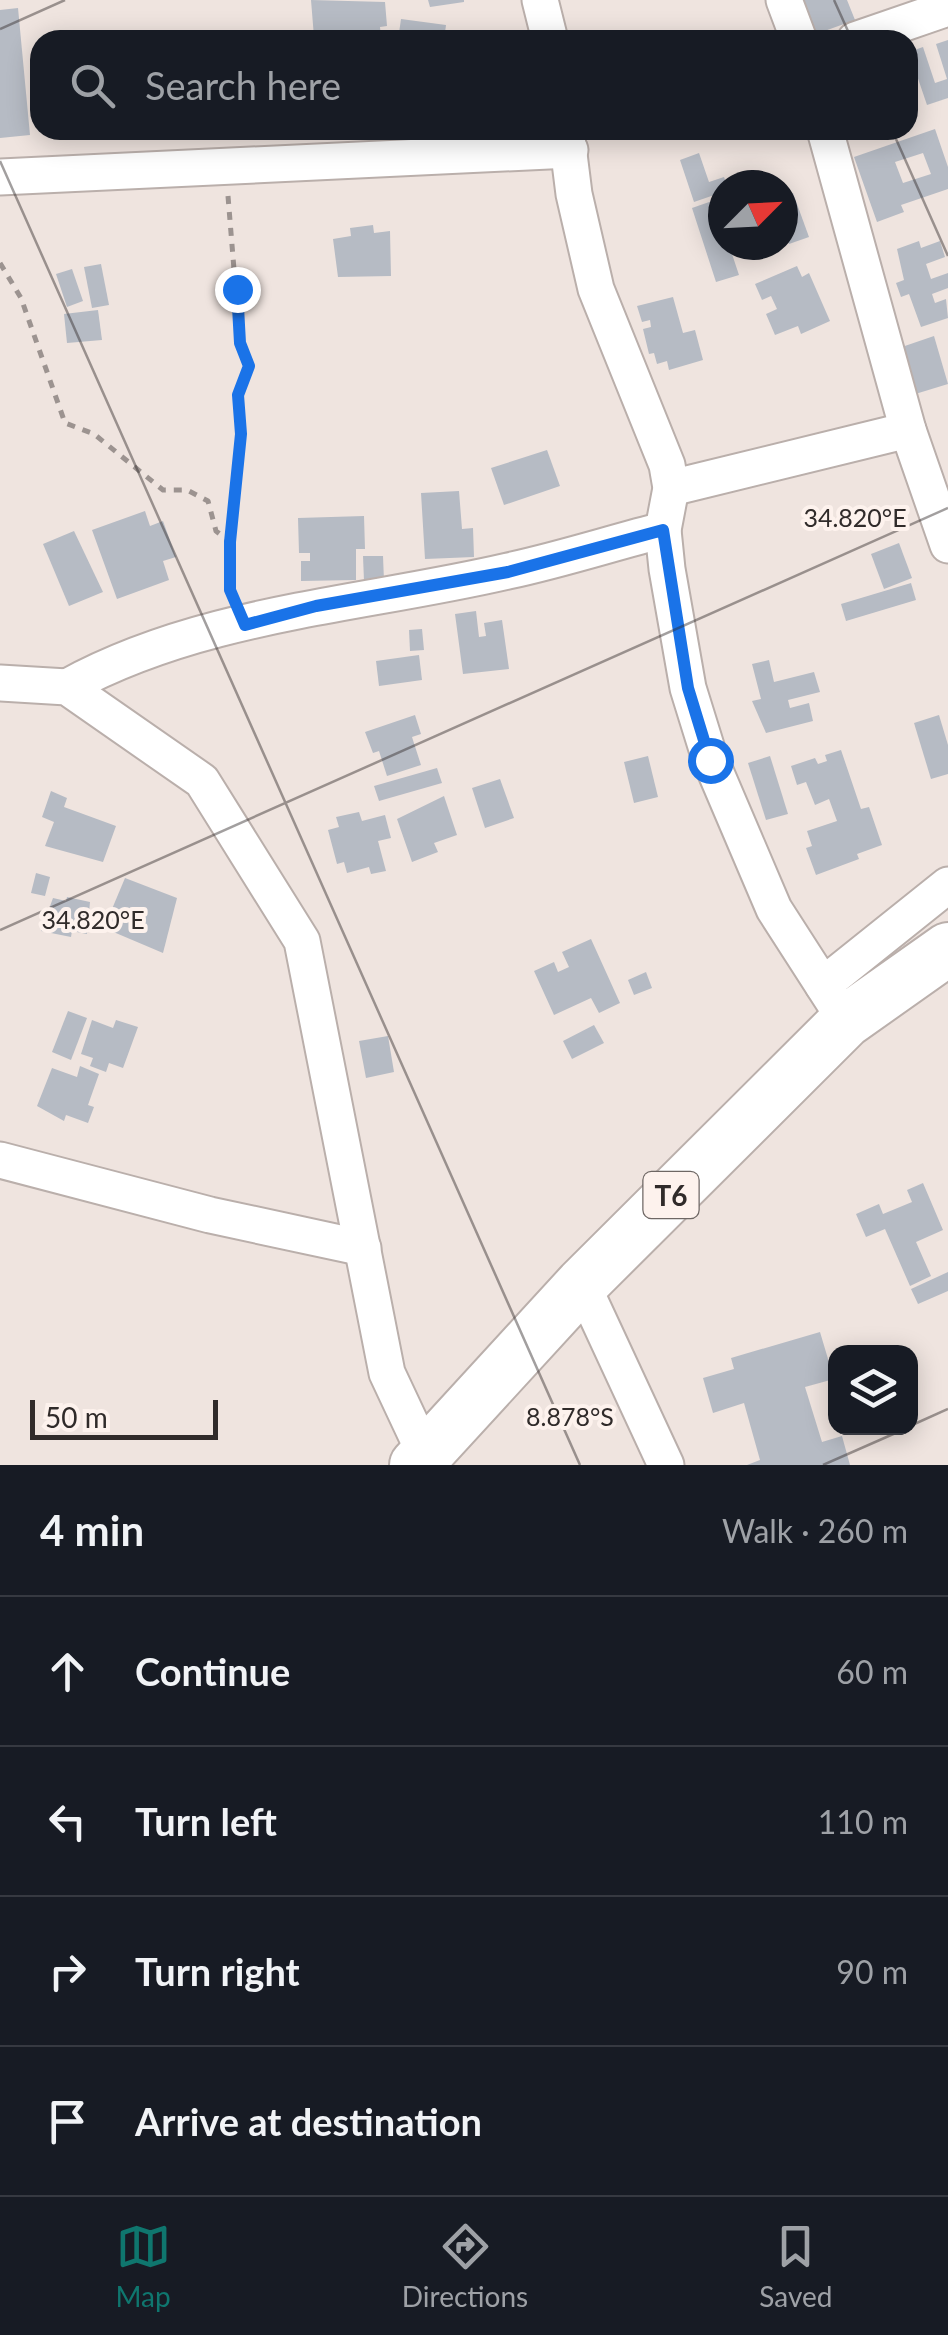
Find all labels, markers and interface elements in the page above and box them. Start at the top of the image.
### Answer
search box [30,30,918,140]
icon: search [65,58,120,113]
text: Search here [145,62,341,108]
north arrow [708,170,798,260]
route end [215,267,261,313]
text: 34.820°E [803,502,907,532]
route start [688,738,734,784]
text: 34.820°E [41,904,145,934]
road number: T6 [644,1172,698,1218]
map controls [828,1345,918,1435]
button: layers [828,1345,918,1435]
scale bar [30,1395,218,1440]
text: 50 m [45,1400,108,1434]
text: 8.878°S [526,1401,614,1431]
text: 4 min [40,1505,144,1555]
text: Walk · 260 m [722,1511,908,1550]
icon: ahead [40,1644,95,1699]
text: Continue [135,1648,290,1694]
text: 60 m [836,1652,908,1691]
icon: left [40,1794,95,1849]
text: Turn left [135,1798,277,1844]
text: 110 m [818,1802,908,1841]
icon: right [40,1944,95,1999]
text: Turn right [135,1948,300,1994]
text: 90 m [836,1952,908,1991]
icon: arrive [40,2094,95,2149]
text: Arrive at destination [135,2098,482,2144]
tab: Map [116,2219,171,2313]
tab: Directions [402,2219,528,2313]
tab: Saved [759,2219,832,2313]

